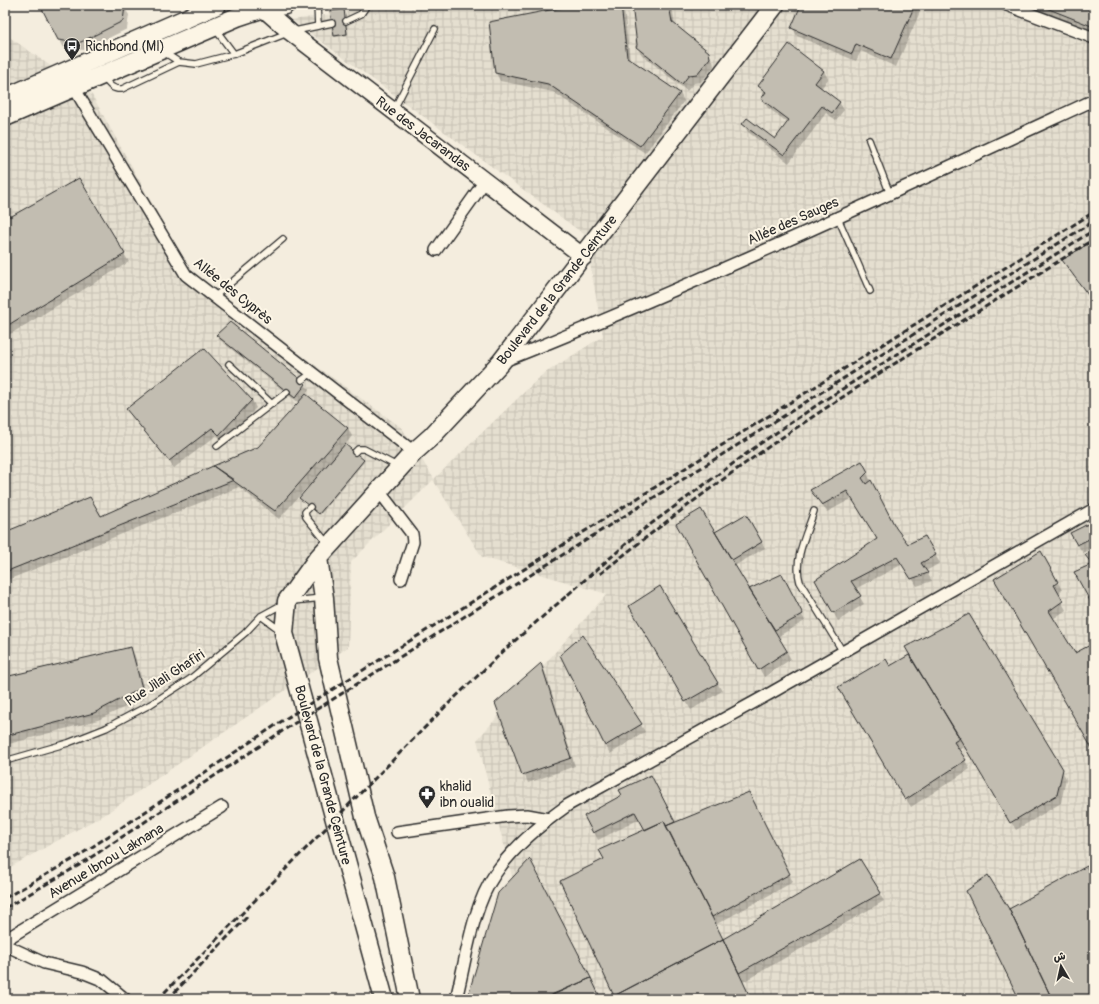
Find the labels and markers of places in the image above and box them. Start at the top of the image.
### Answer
bus stop icon: Richbond (MI) [62,36,82,61]
place label: Richbond (MI) [85,38,165,55]
place label: khalid ibn oualid [440,778,494,811]
pharmacy icon: khalid ibn oualid [417,784,437,809]

